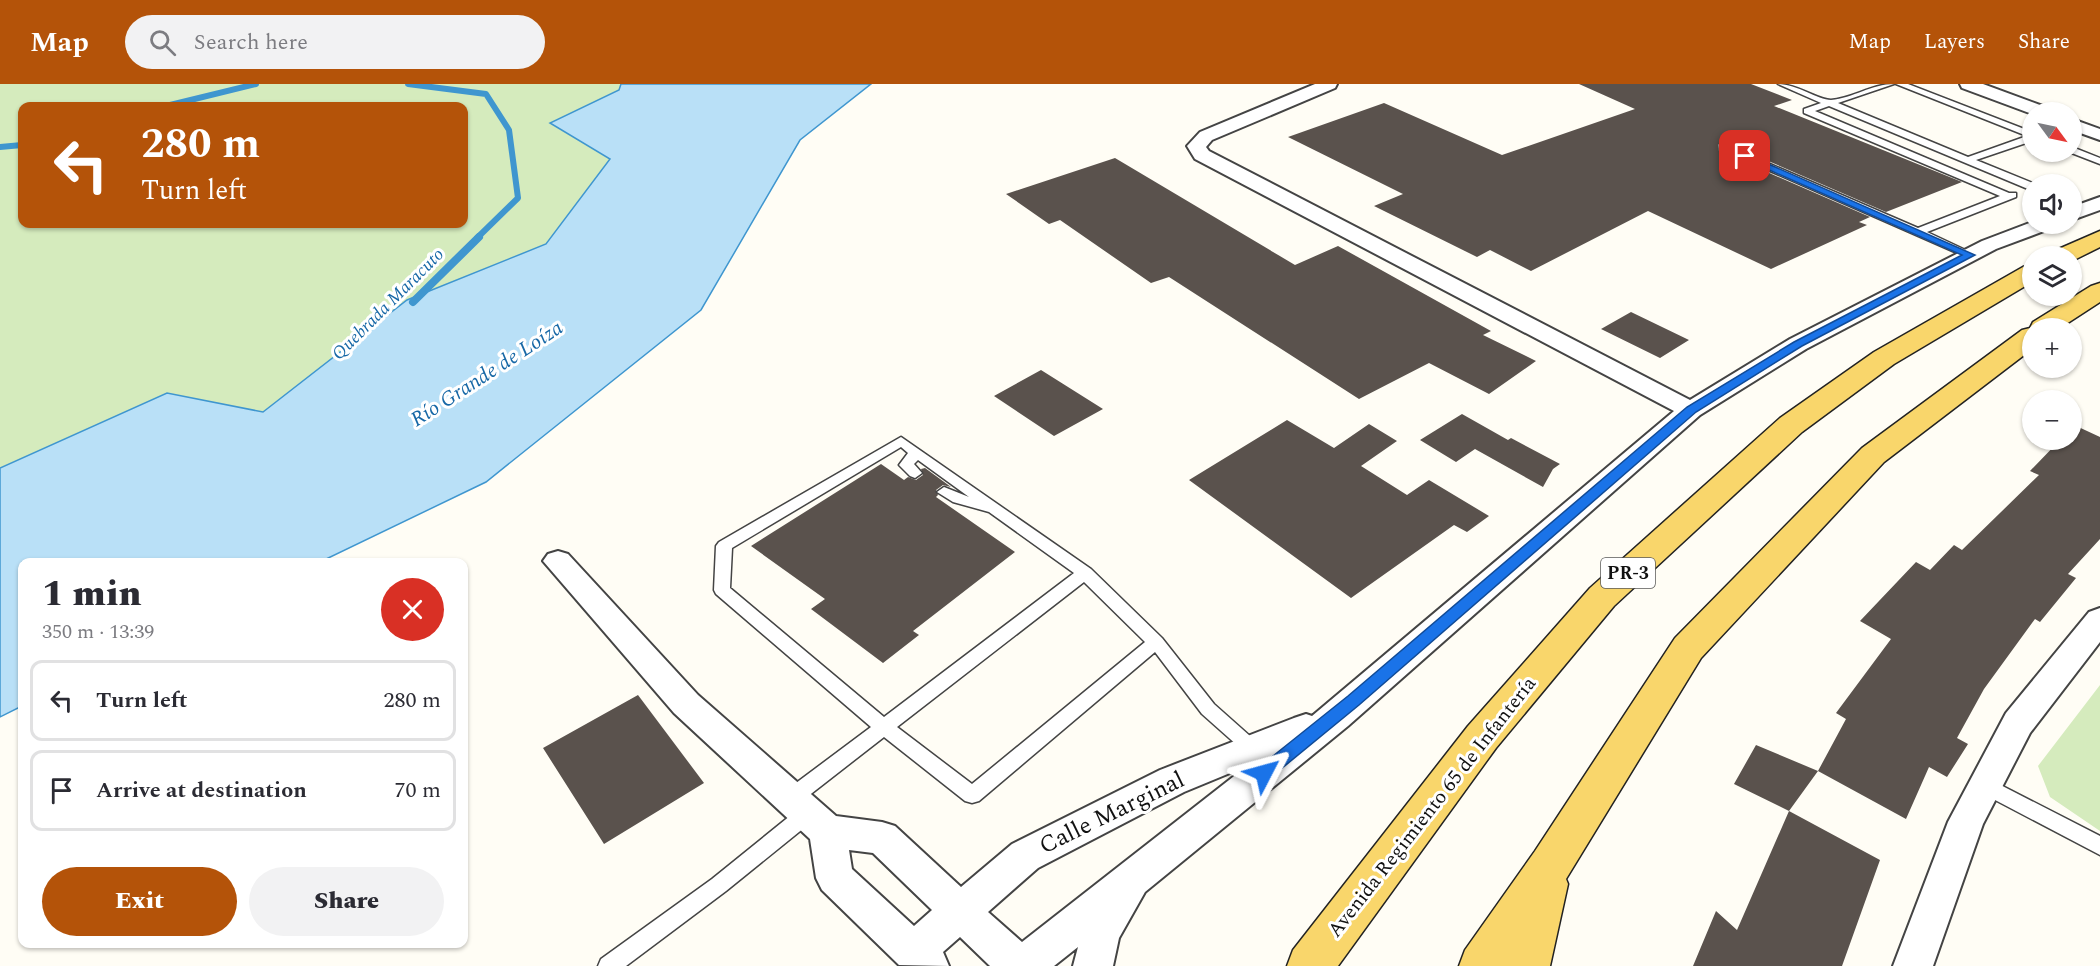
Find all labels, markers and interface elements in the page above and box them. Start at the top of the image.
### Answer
search box [125,15,545,69]
text: Map [30,21,89,64]
icon: search [146,26,179,59]
text: Search here [194,26,308,59]
text: Map [1849,26,1891,58]
text: Layers [1924,26,1985,58]
text: Share [2018,26,2070,58]
north arrow [2022,102,2082,162]
map controls [2022,102,2082,450]
text: 280 m [141,113,260,176]
icon: left [42,126,120,204]
pin [1719,130,1770,181]
icon: arrive [1728,139,1761,172]
text: Turn left [141,170,247,212]
button: sound [2022,174,2082,234]
water label: Quebrada Maracuto [326,242,450,366]
button: layers [2022,246,2082,306]
water label: Río Grande de Loíza [404,312,570,435]
button: + [2022,318,2082,378]
button: − [2022,390,2082,450]
road number: PR-3 [1601,558,1655,588]
text: 1 min [42,567,142,622]
button: close [381,578,444,641]
text: 350 m · 13:39 [42,617,154,647]
street label: Avenida Regimiento 65 de Infantería [1320,670,1544,944]
icon: left [45,684,78,717]
text: Turn left [96,684,188,717]
text: 280 m [384,684,441,717]
position arrow [1232,741,1296,805]
street label: Calle Marginal [1033,762,1191,864]
icon: arrive [45,774,78,807]
text: Arrive at destination [96,774,307,807]
text: 70 m [395,774,441,807]
button: Exit [42,867,237,936]
button: Share [249,867,444,936]

